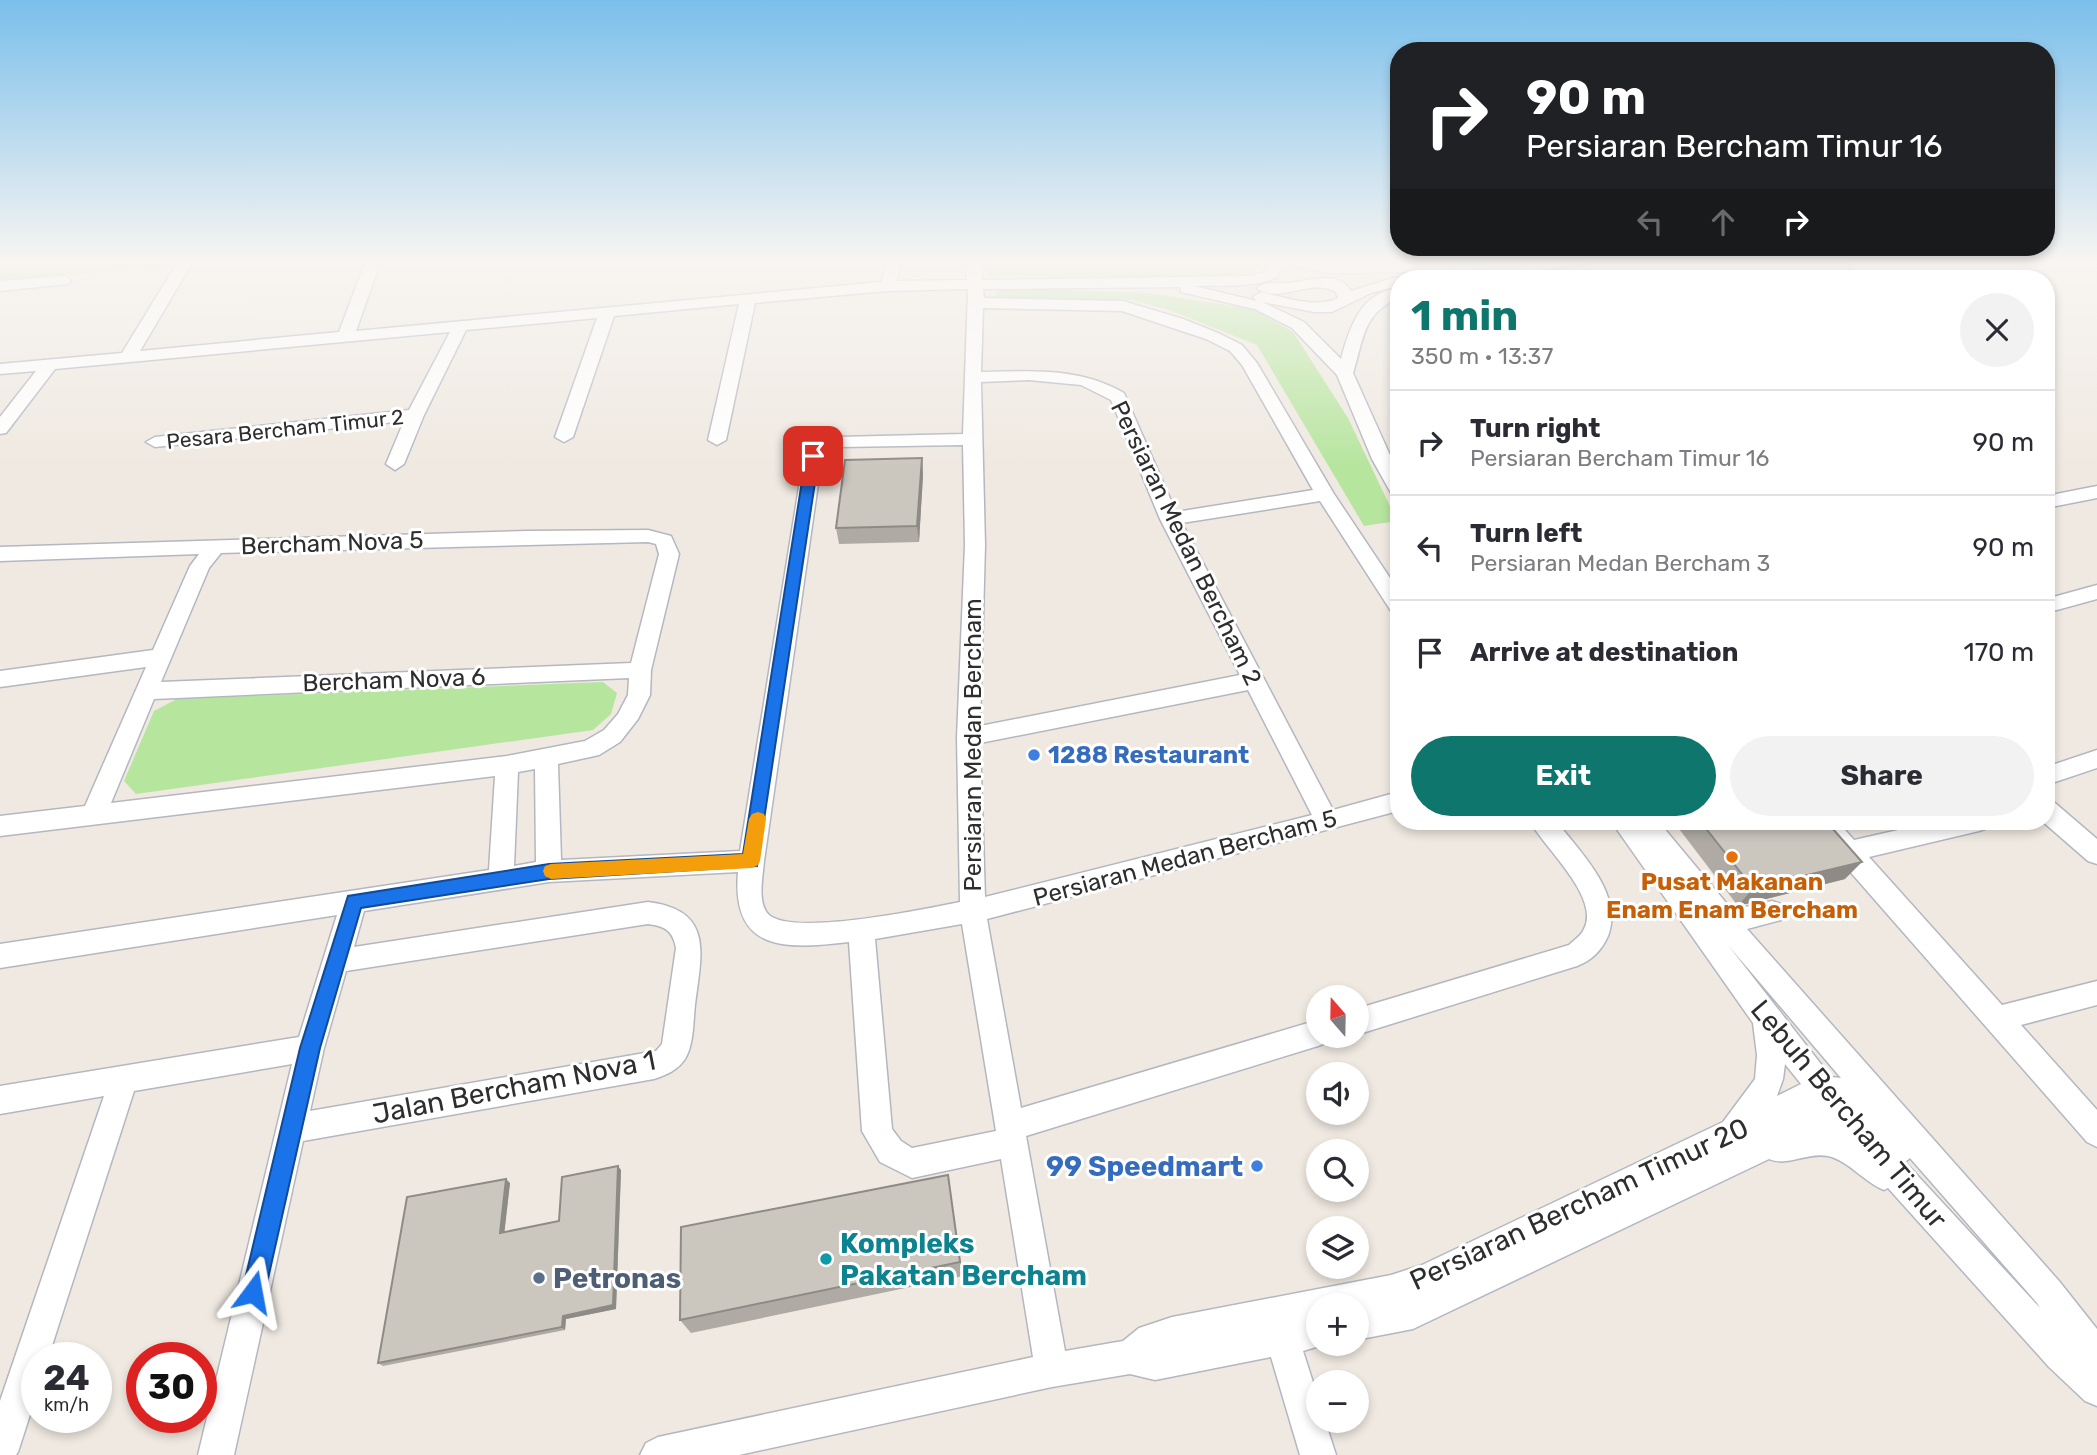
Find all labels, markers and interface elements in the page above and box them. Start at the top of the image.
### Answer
text: 90 m [1526,68,1646,126]
icon: right [1411,70,1502,161]
text: Persiaran Bercham Timur 16 [1526,127,1943,165]
icon: left [1631,203,1669,241]
icon: ahead [1704,203,1742,241]
icon: right [1777,203,1815,241]
text: 1 min [1411,291,1518,341]
button: close [1960,293,2034,367]
text: 350 m · 13:37 [1411,342,1553,370]
street label: Persiaran Medan Bercham 2 [1105,396,1267,690]
street label: Pesara Bercham Timur 2 [165,404,405,454]
text: Turn right [1470,413,1600,444]
icon: right [1411,424,1449,462]
pin [783,426,843,486]
text: 90 m [1973,427,2034,458]
icon: arrive [794,437,832,475]
text: Persiaran Bercham Timur 16 [1470,444,1769,472]
text: Turn left [1470,518,1582,549]
street label: Bercham Nova 5 [240,526,424,560]
icon: left [1411,529,1449,567]
text: 90 m [1973,532,2034,563]
text: Persiaran Medan Bercham 3 [1470,549,1770,577]
street label: Persiaran Medan Bercham [959,599,987,891]
icon: arrive [1411,634,1449,672]
text: Arrive at destination [1470,637,1738,668]
text: 170 m [1964,637,2034,668]
street label: Bercham Nova 6 [302,663,486,697]
button: Exit [1411,736,1716,816]
button: Share [1730,736,2034,816]
place label: 1288 Restaurant [1048,741,1249,769]
marker: 1288 Restaurant [1026,747,1042,763]
street label: Persiaran Medan Bercham 5 [1030,804,1340,912]
marker: Pusat Makanan Enam Enam Bercham [1724,849,1740,865]
place label: Pusat Makanan Enam Enam Bercham [1606,868,1858,924]
north arrow [1306,985,1368,1048]
map controls [1306,985,1369,1433]
street label: Lebuh Bercham Timur [1744,993,1954,1235]
street label: Jalan Bercham Nova 1 [370,1043,658,1131]
button: sound [1306,1062,1369,1125]
street label: Persiaran Bercham Timur 20 [1404,1111,1754,1297]
button: search [1306,1139,1369,1202]
place label: 99 Speedmart [1046,1150,1243,1183]
marker: 99 Speedmart [1249,1158,1265,1174]
button: layers [1306,1216,1369,1279]
place label: Kompleks Pakatan Bercham [840,1227,1087,1292]
marker: Kompleks Pakatan Bercham [818,1251,834,1267]
position arrow [216,1255,290,1329]
place label: Petronas [553,1262,681,1295]
marker: Petronas [531,1270,547,1286]
button: + [1306,1293,1369,1356]
speed limit sign: 30 [126,1342,217,1433]
text: 24 [43,1357,90,1399]
button: − [1306,1370,1369,1433]
text: km/h [44,1394,89,1416]

